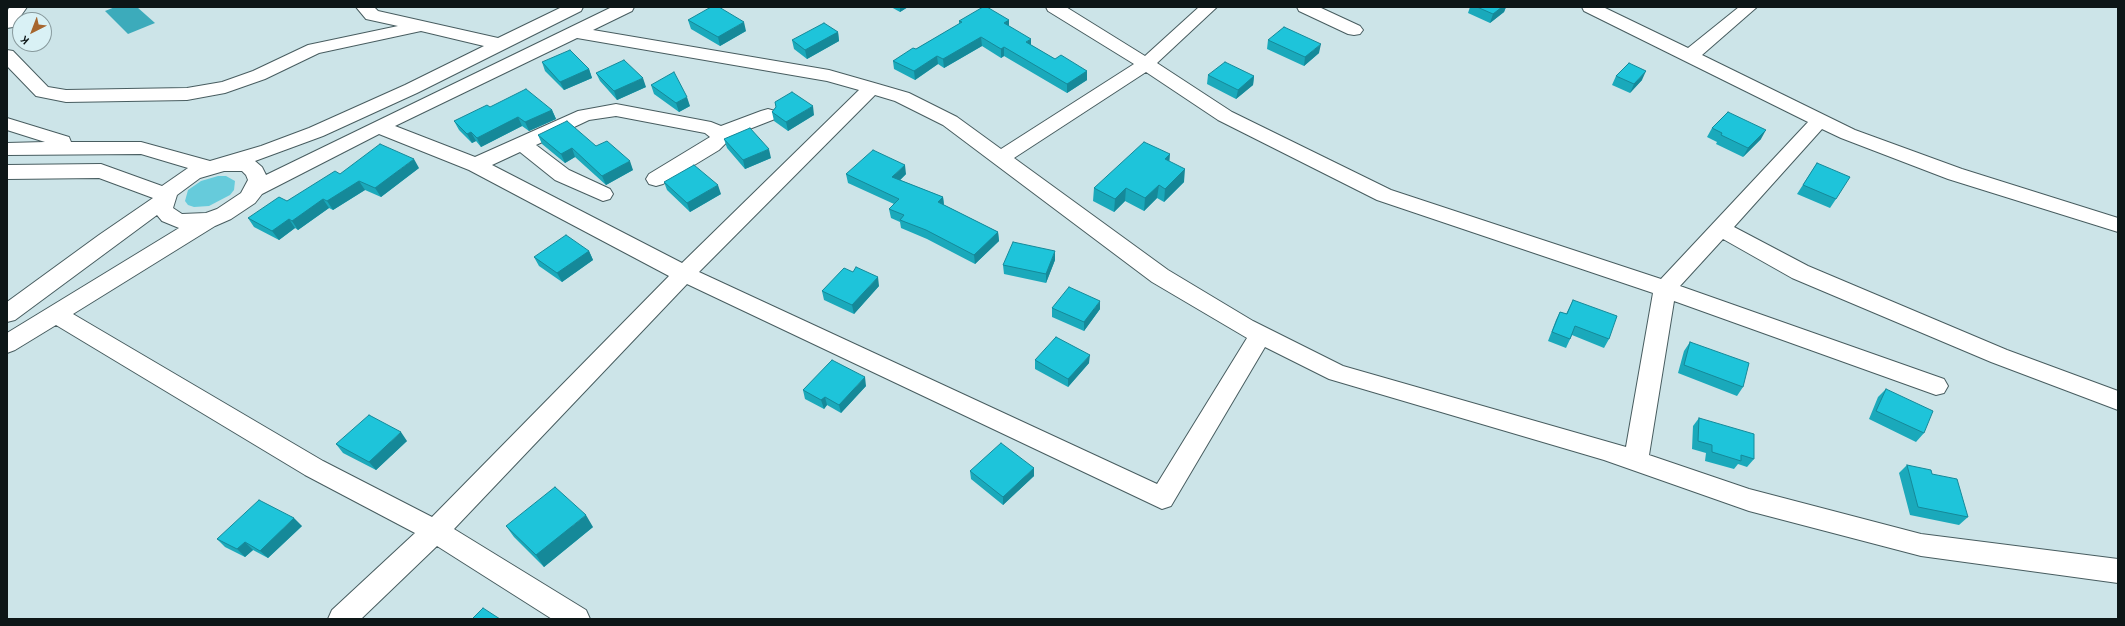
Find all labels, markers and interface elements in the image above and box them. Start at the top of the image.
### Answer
north arrow [12,12,52,52]
text: K [18,33,32,48]

